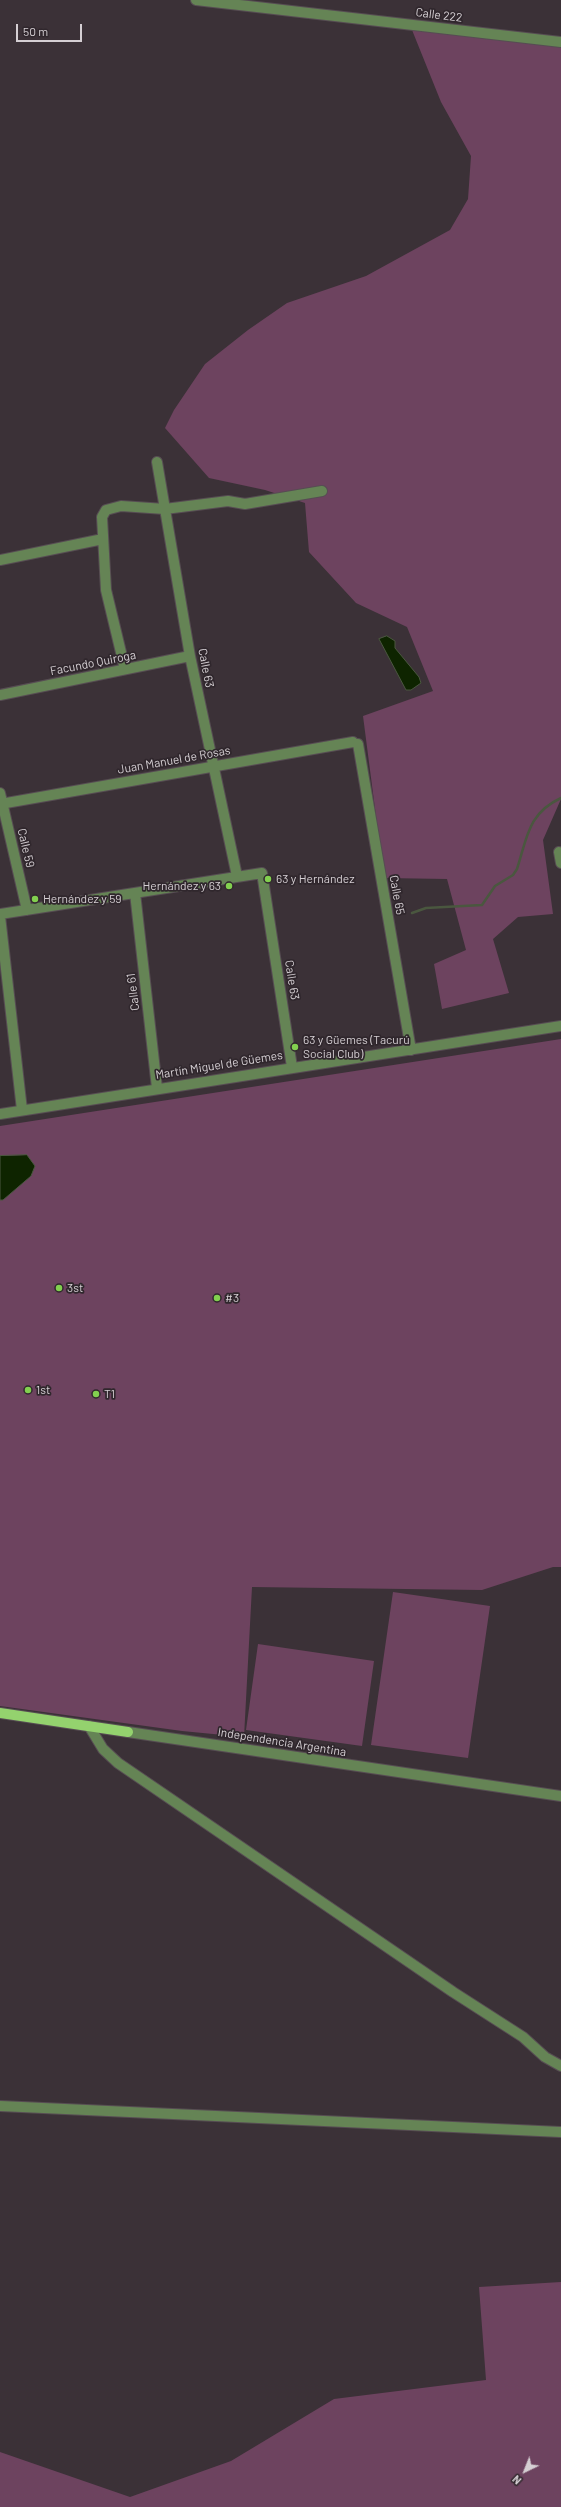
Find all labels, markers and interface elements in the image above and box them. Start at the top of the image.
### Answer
street label: Calle 222 [415,5,463,25]
scale bar [18,16,84,42]
text: 50 m [23,24,48,38]
street label: Calle 63 [195,647,217,689]
street label: Facundo Quiroga [49,648,137,678]
street label: Juan Manuel de Rosas [116,743,232,777]
street label: Calle 59 [14,827,38,869]
place label: 63 y Hernández [276,872,355,886]
marker: 63 y Hernández [263,874,273,884]
street label: Calle 65 [386,874,408,916]
place label: Hernández y 63 [142,879,221,893]
marker: Hernández y 63 [224,881,234,891]
place label: Hernández y 59 [43,892,122,906]
marker: Hernández y 59 [30,894,40,904]
street label: Calle 63 [282,959,302,1001]
street label: Calle 61 [124,972,142,1012]
place label: 63 y Güemes (Tacurú Social Club) [303,1033,410,1061]
marker: 63 y Güemes (Tacurú Social Club) [290,1042,300,1052]
street label: Martín Miguel de Güemes [154,1048,284,1082]
place label: 3st [67,1281,83,1295]
marker: 3st [54,1283,64,1293]
place label: #3 [225,1291,239,1305]
marker: #3 [212,1293,222,1303]
place label: 1st [36,1383,50,1397]
marker: 1st [23,1385,33,1395]
place label: T1 [104,1387,115,1401]
marker: T1 [91,1389,101,1399]
street label: Independencia Argentina [217,1725,347,1759]
north arrow [505,2451,545,2491]
text: N [509,2473,524,2487]

